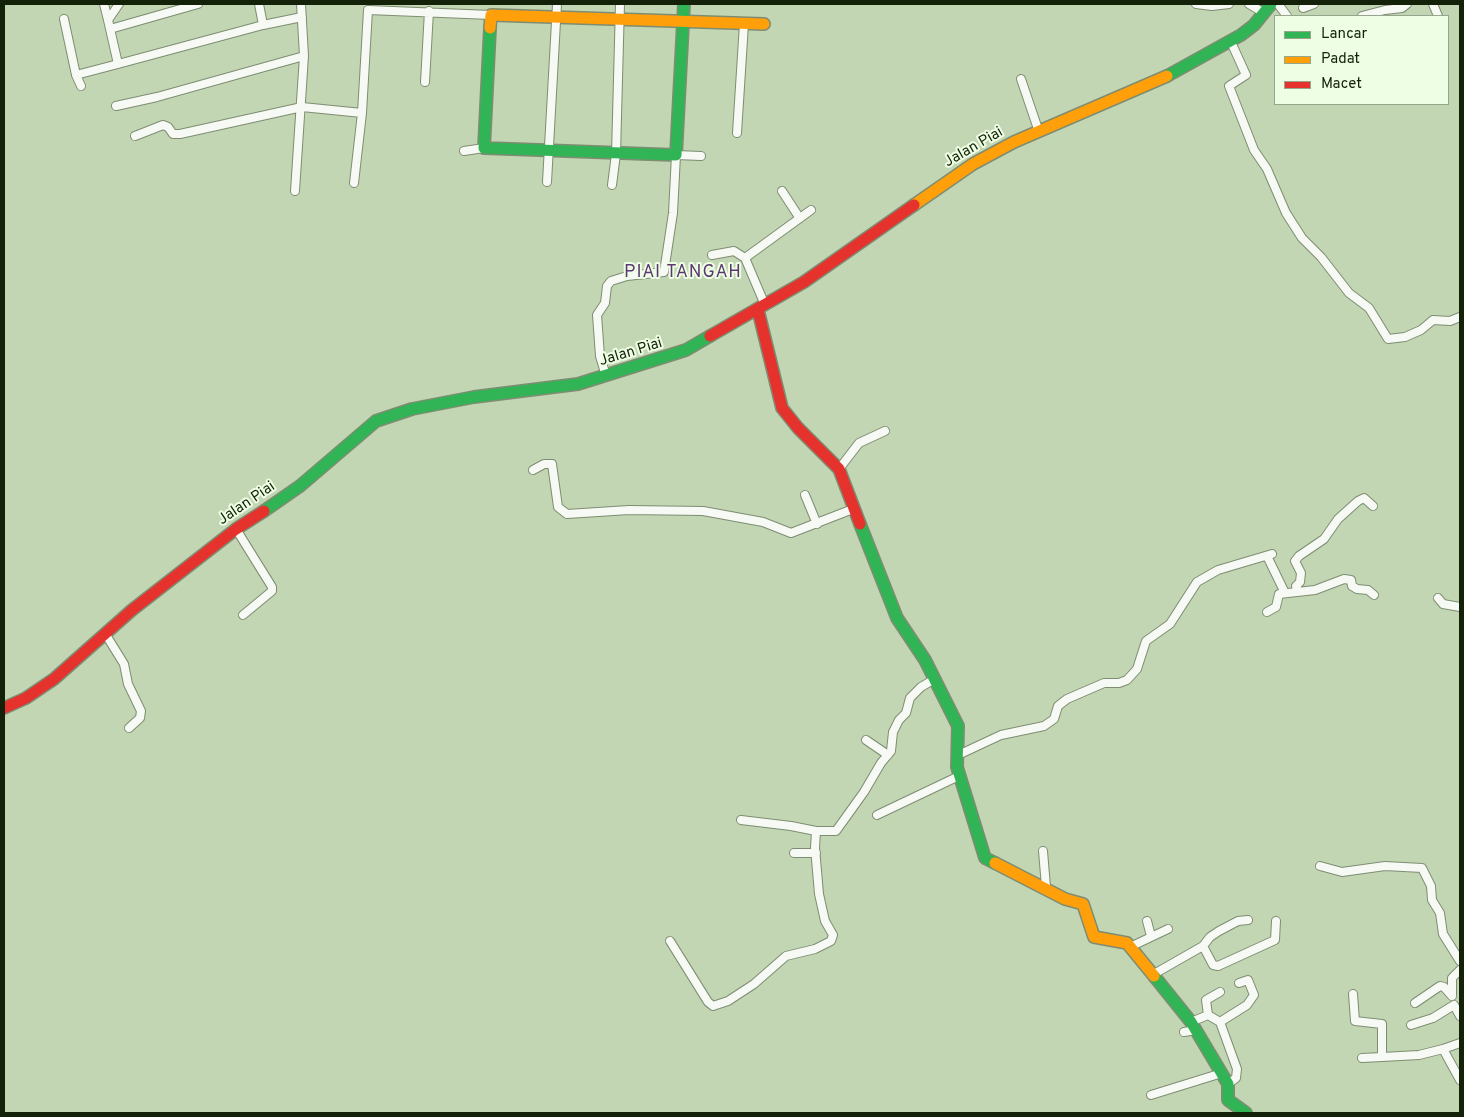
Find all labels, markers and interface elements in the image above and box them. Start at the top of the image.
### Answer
legend [1274,15,1449,105]
text: Lancar [1321,25,1367,44]
text: Padat [1321,50,1360,69]
text: Macet [1321,75,1362,94]
street label: Jalan Piai [941,124,1007,172]
district label: PIAI TANGAH [623,262,743,284]
street label: Jalan Piai [597,335,665,371]
street label: Jalan Piai [215,478,279,530]

